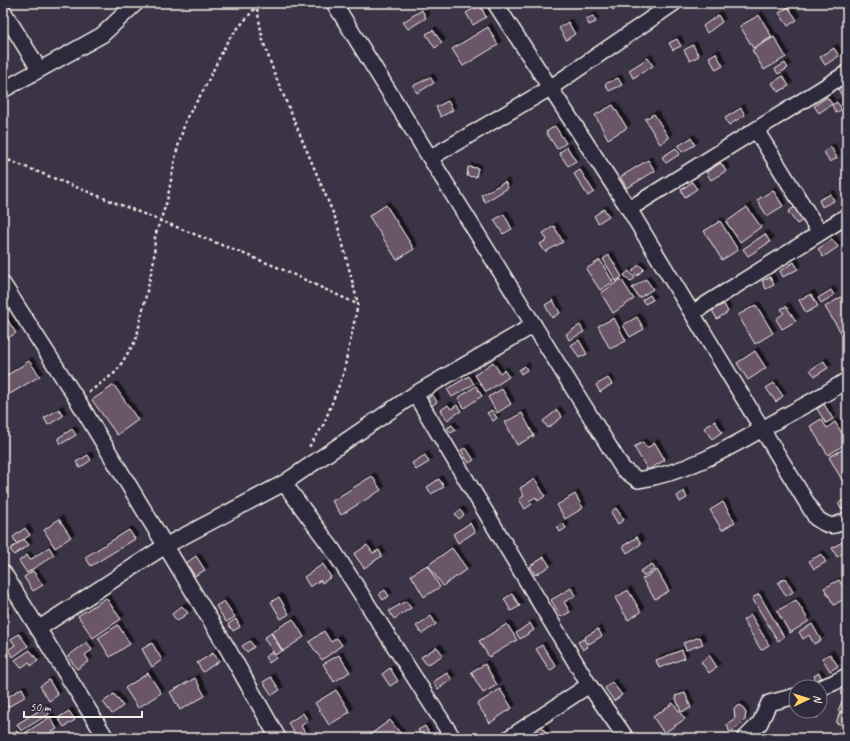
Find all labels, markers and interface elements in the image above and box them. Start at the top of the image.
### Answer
north arrow [788,679,828,719]
scale bar [24,693,142,719]
text: N [811,694,825,704]
text: 50 m [30,699,52,715]

